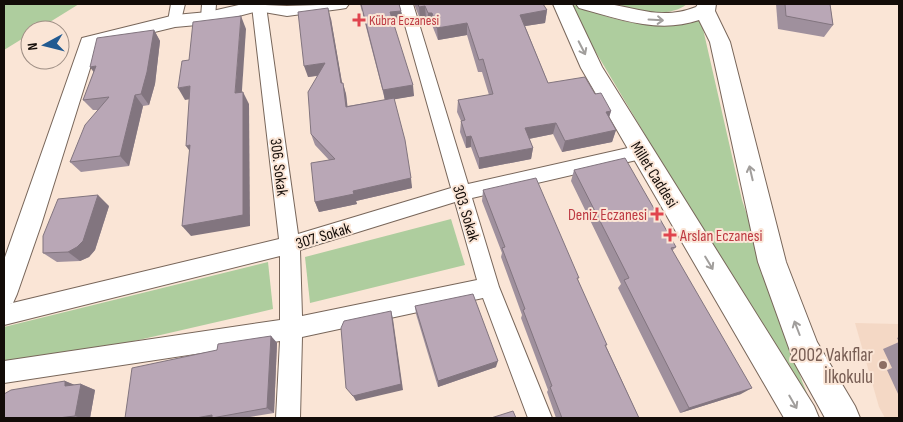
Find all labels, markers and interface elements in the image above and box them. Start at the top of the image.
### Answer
place label: Kübra Eczanesi [369,12,439,29]
marker: Kübra Eczanesi [353,14,365,26]
one-way arrow [648,16,664,25]
north arrow [20,20,70,70]
one-way arrow [578,40,587,55]
text: N [24,42,41,51]
street label: 306. Sokak [266,137,291,197]
street label: Millet Caddesi [626,138,682,211]
one-way arrow [746,165,755,181]
street label: 303. Sokak [448,183,483,244]
place label: Deniz Eczanesi [568,206,647,225]
marker: Deniz Eczanesi [651,208,663,220]
street label: 307. Sokak [294,219,353,254]
place label: Arslan Eczanesi [679,227,762,246]
marker: Arslan Eczanesi [664,229,676,241]
one-way arrow [705,256,715,270]
one-way arrow [792,321,801,337]
place label: 2002 Vakıflar İlkokulu [790,344,874,389]
marker: 2002 Vakıflar İlkokulu [877,359,889,371]
one-way arrow [788,395,798,410]

